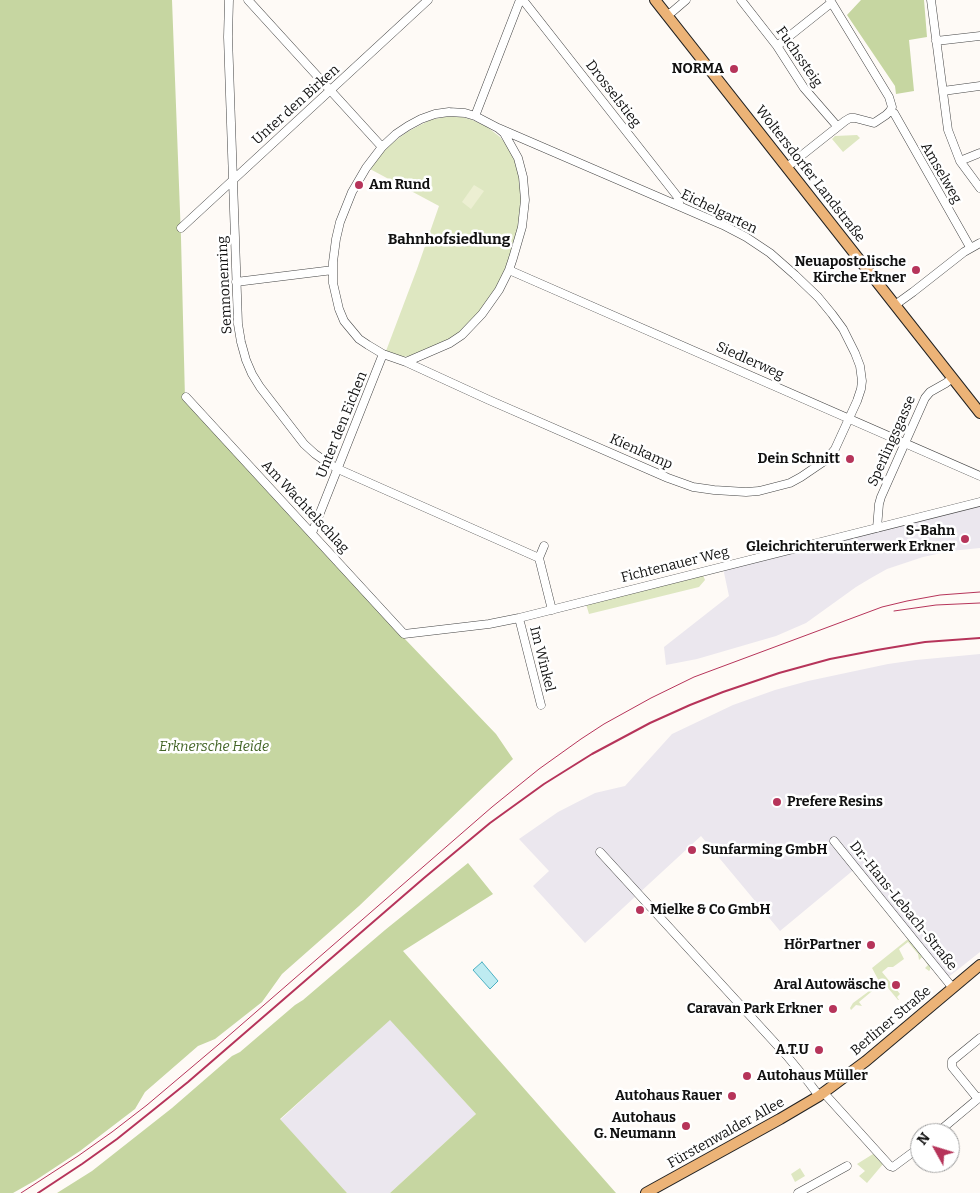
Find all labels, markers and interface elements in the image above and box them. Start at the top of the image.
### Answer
street label: Fuchssteig [772,24,826,90]
street label: Drosselstieg [582,57,644,131]
place label: NORMA [672,61,724,77]
street label: Unter den Birken [249,62,343,148]
marker: NORMA [728,63,740,75]
street label: Woltersdorfer Landstraße [752,102,868,246]
street label: Amselweg [917,140,965,206]
place label: Am Rund [369,177,430,193]
marker: Am Rund [353,179,365,191]
street label: Eichelgarten [678,186,760,238]
district label: Bahnhofsiedlung [388,231,510,249]
street label: Semnonenring [214,235,236,335]
place label: Neuapostolische Kirche Erkner [795,254,906,286]
marker: Neuapostolische Kirche Erkner [910,264,922,276]
street label: Siedlerweg [713,339,787,383]
street label: Unter den Eichen [313,369,371,481]
street label: Sperlingsgasse [864,393,920,489]
street label: Kienkamp [607,431,675,473]
place label: Dein Schnitt [758,451,840,467]
marker: Dein Schnitt [844,453,856,465]
street label: Am Wachtelschlag [258,457,352,557]
place label: S-Bahn Gleichrichterunterwerk Erkner [746,523,955,556]
marker: S-Bahn Gleichrichterunterwerk Erkner [959,533,971,545]
street label: Fichtenauer Weg [619,543,731,587]
street label: Im Winkel [526,624,558,694]
park label: Erknersche Heide [159,739,269,755]
place label: Prefere Resins [787,794,883,810]
marker: Prefere Resins [771,796,783,808]
street label: Dr.-Hans-Lebach-Straße [846,838,960,974]
place label: Sunfarming GmbH [702,842,828,858]
marker: Sunfarming GmbH [686,844,698,856]
place label: Mielke & Co GmbH [650,902,771,918]
marker: Mielke & Co GmbH [634,904,646,916]
place label: HörPartner [784,937,861,953]
marker: HörPartner [865,939,877,951]
place label: Aral Autowäsche [774,977,886,993]
marker: Aral Autowäsche [890,979,902,991]
street label: Berliner Straße [847,983,935,1059]
place label: Caravan Park Erkner [687,1001,823,1017]
marker: Caravan Park Erkner [827,1003,839,1015]
place label: A.T.U [776,1042,809,1058]
marker: A.T.U [813,1044,825,1056]
place label: Autohaus Müller [757,1068,868,1084]
marker: Autohaus Müller [741,1070,753,1082]
place label: Autohaus Rauer [615,1088,722,1104]
marker: Autohaus Rauer [726,1090,738,1102]
street label: Fürstenwalder Allee [665,1094,787,1172]
place label: Autohaus G. Neumann [594,1110,676,1142]
marker: Autohaus G. Neumann [680,1120,692,1132]
north arrow [910,1123,960,1173]
text: N [914,1129,934,1148]

